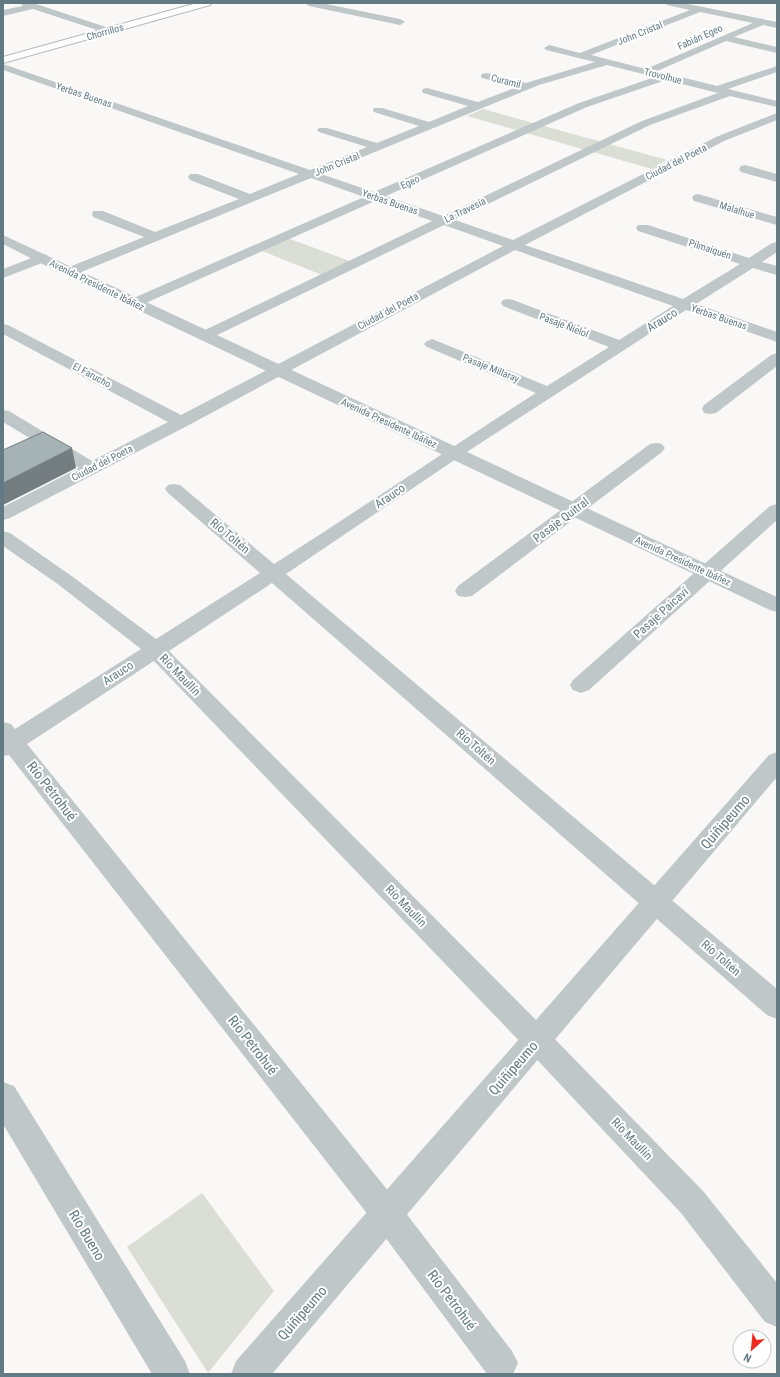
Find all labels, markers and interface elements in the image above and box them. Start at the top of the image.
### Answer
street label: John Cristal [616,19,664,47]
street label: Chorrillos [85,21,125,43]
street label: Fabián Egeo [676,22,724,52]
street label: Trovolhue [643,66,683,86]
street label: Curamil [490,72,522,90]
street label: Yerbas Buenas [55,80,114,110]
street label: Ciudad del Poeta [644,142,709,182]
street label: John Cristal [313,150,361,178]
street label: Egeo [399,173,421,191]
street label: Yerbas Buenas [361,187,420,217]
street label: La Travesía [443,195,488,225]
street label: Malalhue [718,199,756,221]
street label: Pilmaiquén [687,237,733,261]
street label: Avenida Presidente Ibáñez [48,257,146,313]
street label: Ciudad del Poeta [356,290,420,332]
street label: Yerbas Buenas [690,302,749,332]
street label: Arauco [644,305,680,335]
street label: Pasaje Ñielol [538,310,590,339]
street label: Pasaje Millaray [461,352,521,384]
street label: El Farucho [71,360,113,390]
street label: Avenida Presidente Ibáñez [339,396,439,450]
street label: Ciudad del Poeta [70,443,135,483]
street label: Arauco [372,481,408,511]
street label: Pasaje Quitral [530,495,592,545]
street label: Río Toltén [207,515,253,557]
street label: Avenida Presidente Ibáñez [633,534,733,588]
street label: Pasaje Paicaví [631,584,692,641]
street label: Río Maullín [157,651,203,699]
street label: Arauco [100,658,136,688]
street label: Río Toltén [454,726,499,768]
street label: Río Petrohué [24,758,80,824]
street label: Quiñipeumo [697,792,753,852]
street label: Río Maullín [383,882,429,930]
street label: Río Toltén [699,937,744,979]
street label: Río Petrohué [225,1012,281,1078]
street label: Quiñipeumo [485,1038,541,1098]
street label: Río Maullín [609,1115,655,1163]
street label: Río Bueno [66,1207,108,1263]
street label: Río Petrohué [424,1267,480,1333]
street label: Quiñipeumo [274,1283,330,1343]
north arrow [732,1329,772,1369]
text: N [742,1350,754,1365]

